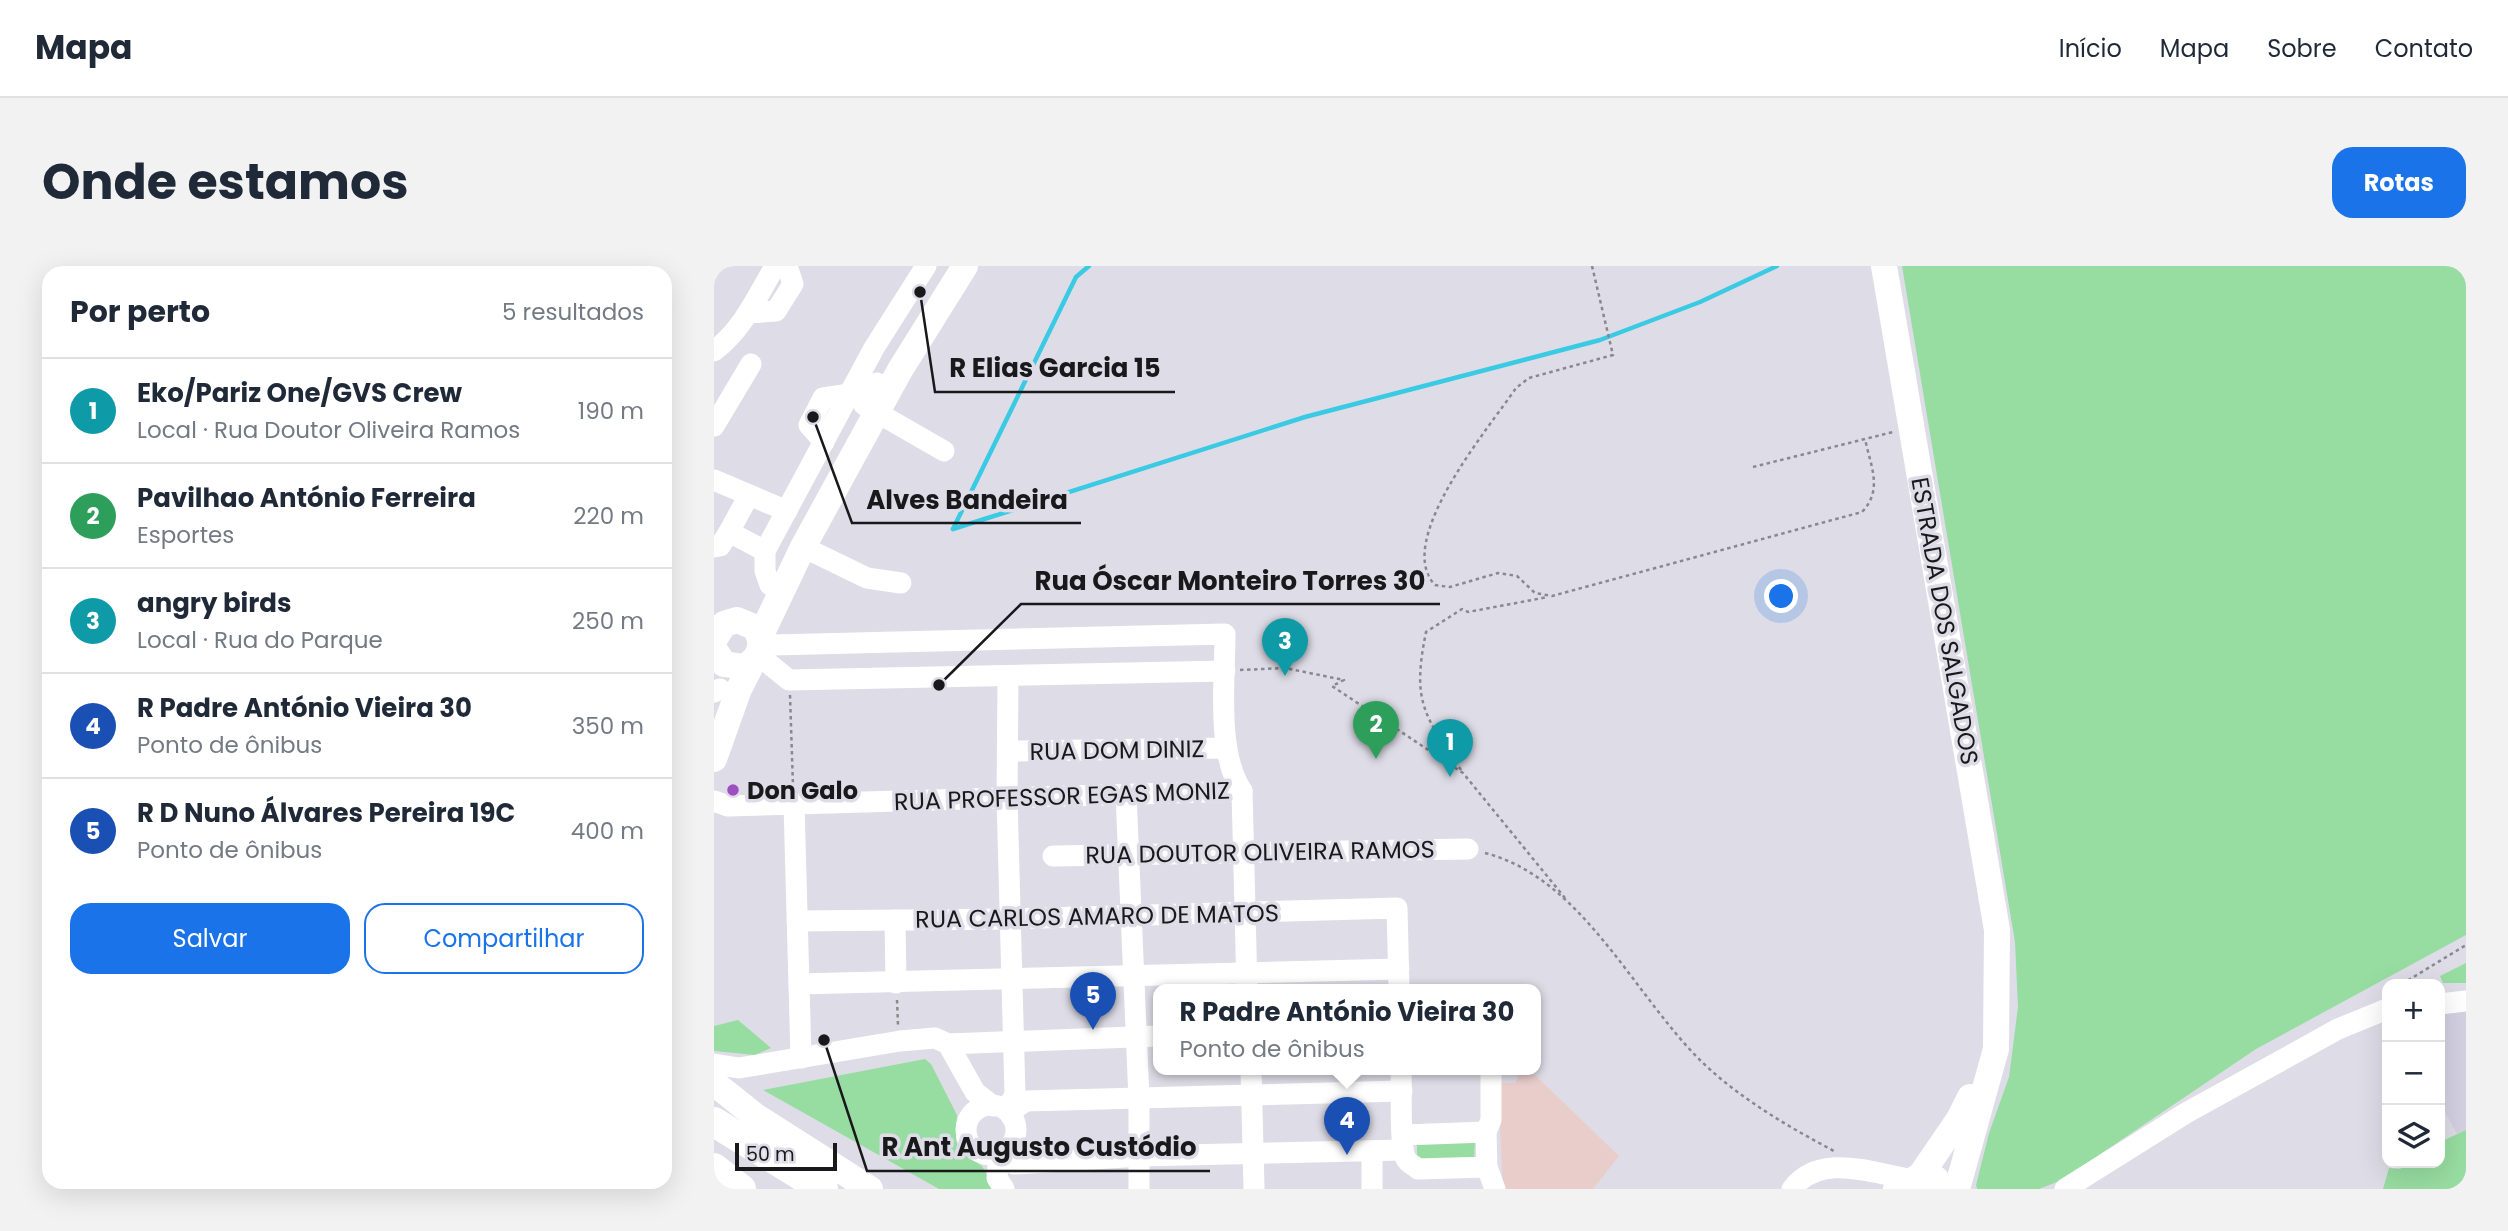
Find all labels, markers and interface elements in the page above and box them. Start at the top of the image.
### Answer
text: Mapa [35,24,133,71]
text: Início [2059,32,2122,65]
text: Mapa [2160,32,2229,65]
text: Sobre [2267,32,2337,65]
text: Contato [2375,32,2473,65]
button: Rotas [2332,147,2466,218]
text: Onde estamos [42,148,409,216]
text: Por perto [70,290,210,333]
text: 5 resultados [502,296,644,328]
callout: R Elias Garcia 15 [935,345,1175,392]
text: R Elias Garcia 15 [949,350,1161,386]
text: Eko/Pariz One/GVS Crew [137,375,462,411]
text: 1 [89,395,97,427]
text: 190 m [578,395,644,427]
text: Local · Rua Doutor Oliveira Ramos [137,414,520,446]
street label: ESTRADA DOS SALGADOS [1903,475,1987,767]
callout: Alves Bandeira [852,476,1081,523]
text: Pavilhao António Ferreira [137,480,476,516]
text: Alves Bandeira [866,482,1068,518]
text: 2 [86,500,100,532]
text: 220 m [573,500,644,532]
text: Esportes [137,519,234,551]
callout: Rua Óscar Monteiro Torres 30 [1021,557,1440,604]
text: Rua Óscar Monteiro Torres 30 [1035,563,1425,599]
your location [1764,579,1798,613]
text: angry birds [137,585,292,621]
text: 3 [86,605,100,637]
text: 250 m [572,605,644,637]
pin: 3 [1262,618,1308,676]
text: Local · Rua do Parque [137,624,383,656]
text: R Padre António Vieira 30 [137,690,472,726]
pin: 2 [1353,701,1399,759]
text: 4 [85,710,101,742]
text: 350 m [572,710,644,742]
pin: 1 [1427,719,1473,777]
text: Ponto de ônibus [137,729,322,761]
street label: RUA DOM DINIZ [1029,732,1205,768]
place label: Don Galo [747,774,858,807]
street label: RUA PROFESSOR EGAS MONIZ [893,774,1231,818]
marker: Don Galo [725,782,741,798]
text: R D Nuno Álvares Pereira 19C [137,795,515,831]
text: 5 [86,815,100,847]
text: 400 m [571,815,644,847]
street label: RUA DOUTOR OLIVEIRA RAMOS [1085,832,1435,872]
text: Ponto de ônibus [137,834,322,866]
street label: RUA CARLOS AMARO DE MATOS [915,896,1279,936]
button: Salvar [70,903,350,974]
button: Compartilhar [364,903,644,974]
pin: 5 [1070,972,1116,1030]
map controls [2382,979,2445,1168]
button: + [2382,979,2445,1042]
popup [1153,984,1541,1075]
text: R Padre António Vieira 30 [1179,994,1515,1030]
text: Ponto de ônibus [1179,1033,1365,1065]
button: − [2382,1042,2445,1105]
pin: 4 [1324,1097,1370,1155]
button: layers [2382,1105,2445,1168]
callout: R Ant Augusto Custódio [867,1124,1210,1171]
text: R Ant Augusto Custódio [881,1129,1197,1165]
scale bar [735,1140,836,1172]
text: 50 m [746,1141,795,1168]

